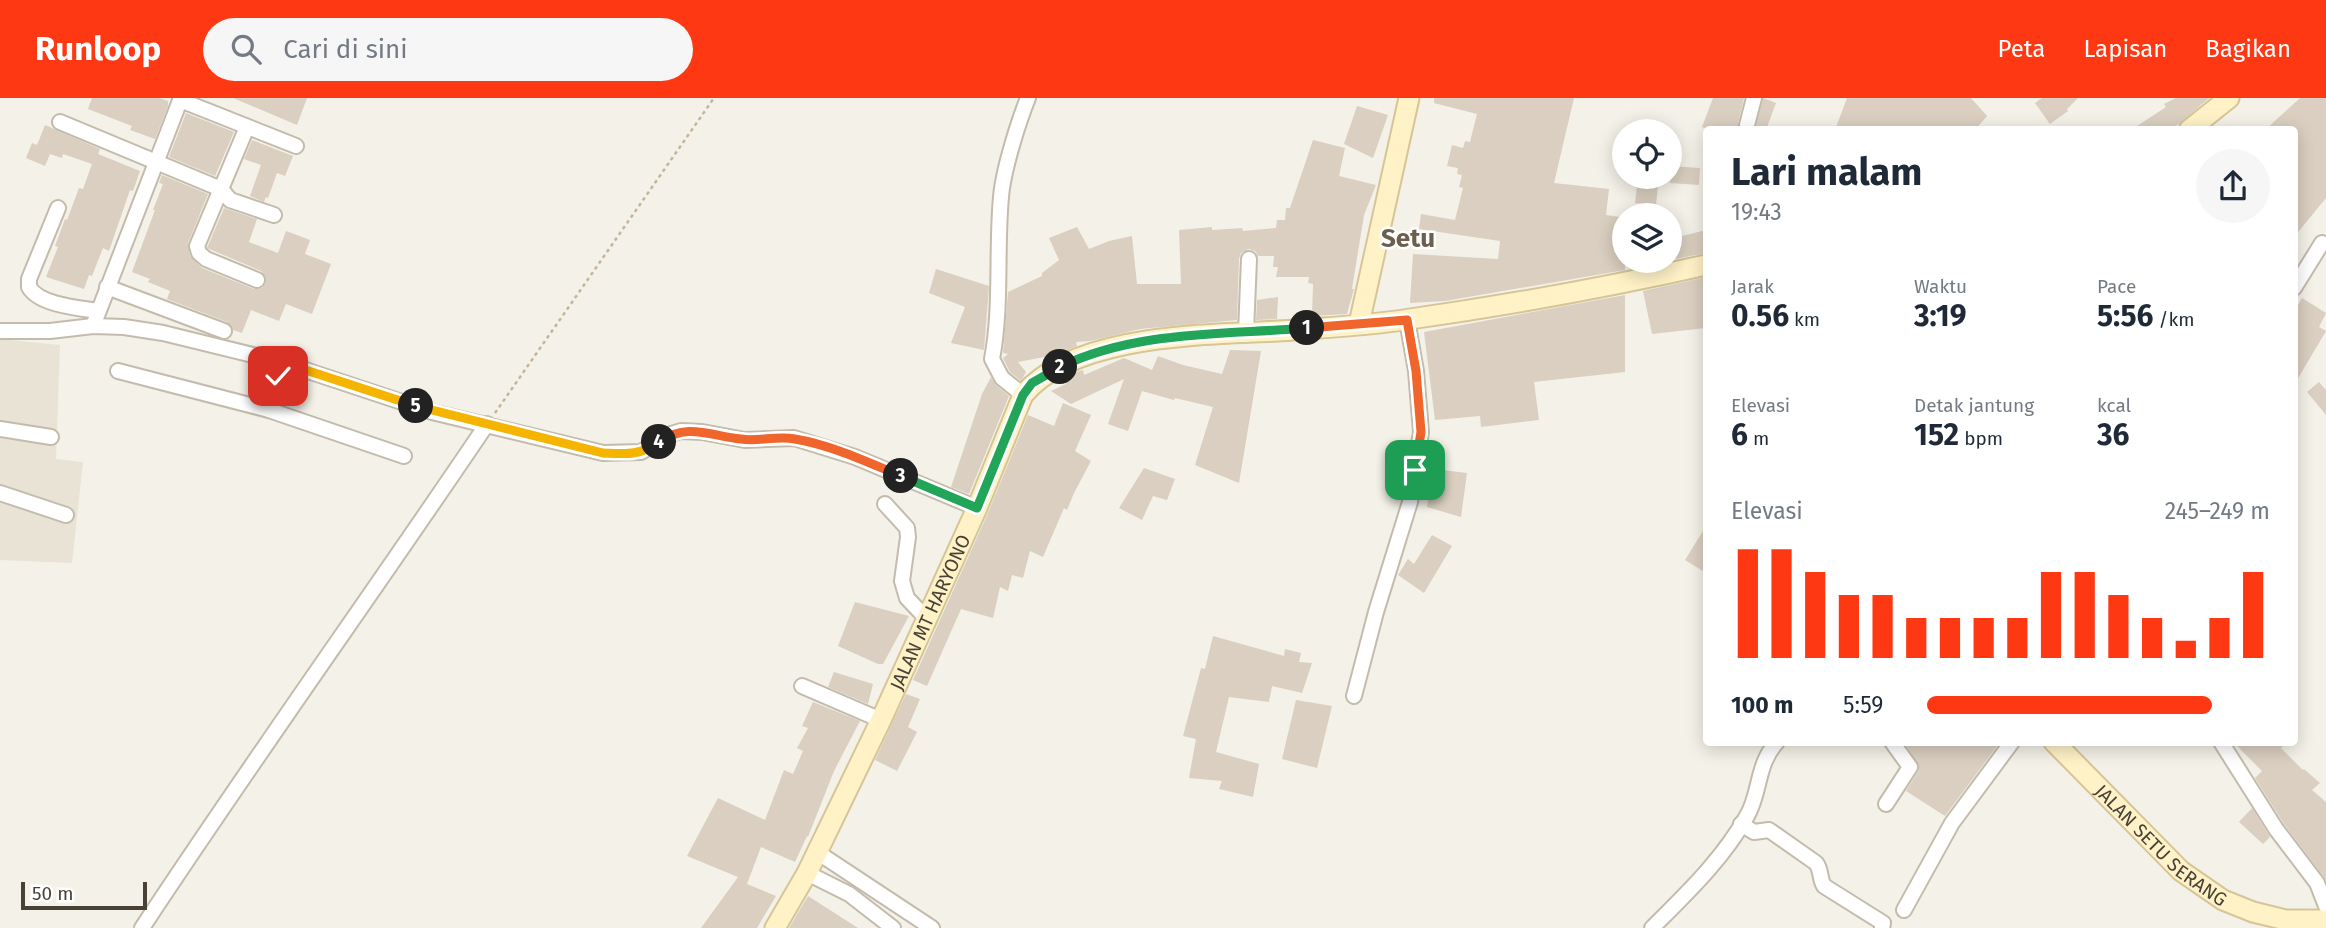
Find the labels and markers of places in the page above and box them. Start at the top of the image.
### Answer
pin: 1 [1290,310,1324,345]
pin [248,346,308,406]
pin: 2 [1042,350,1078,384]
pin: 5 [398,388,434,424]
pin: 4 [642,424,676,460]
pin [1385,440,1445,500]
pin: 3 [884,458,918,494]

